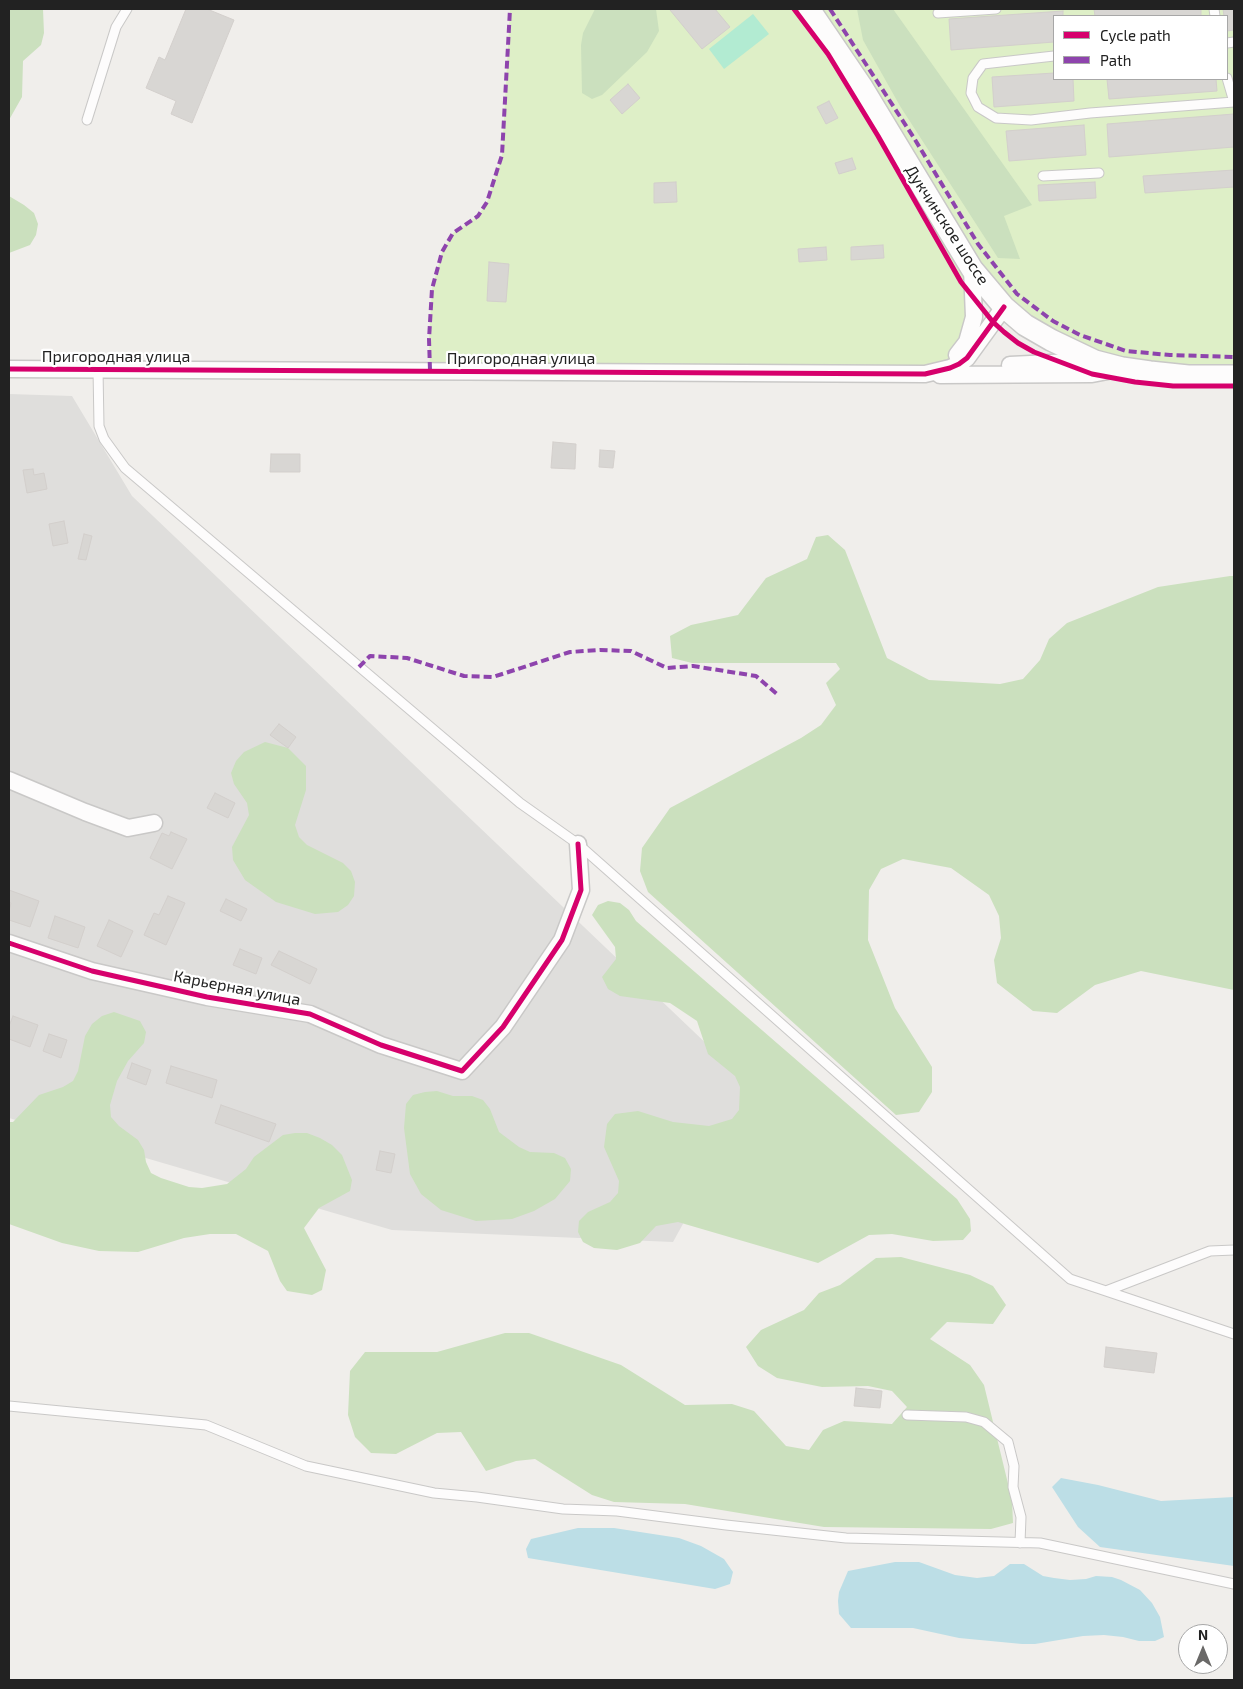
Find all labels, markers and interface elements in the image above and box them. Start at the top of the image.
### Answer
legend [1053,15,1228,80]
text: Cycle path [1100,26,1171,44]
text: Path [1100,51,1131,69]
street label: Дукчинское шоссе [901,161,993,289]
street label: Пригородная улица [42,347,190,367]
street label: Пригородная улица [447,349,595,369]
street label: Карьерная улица [172,966,302,1010]
north arrow [1178,1624,1228,1674]
text: N [1198,1626,1208,1643]

